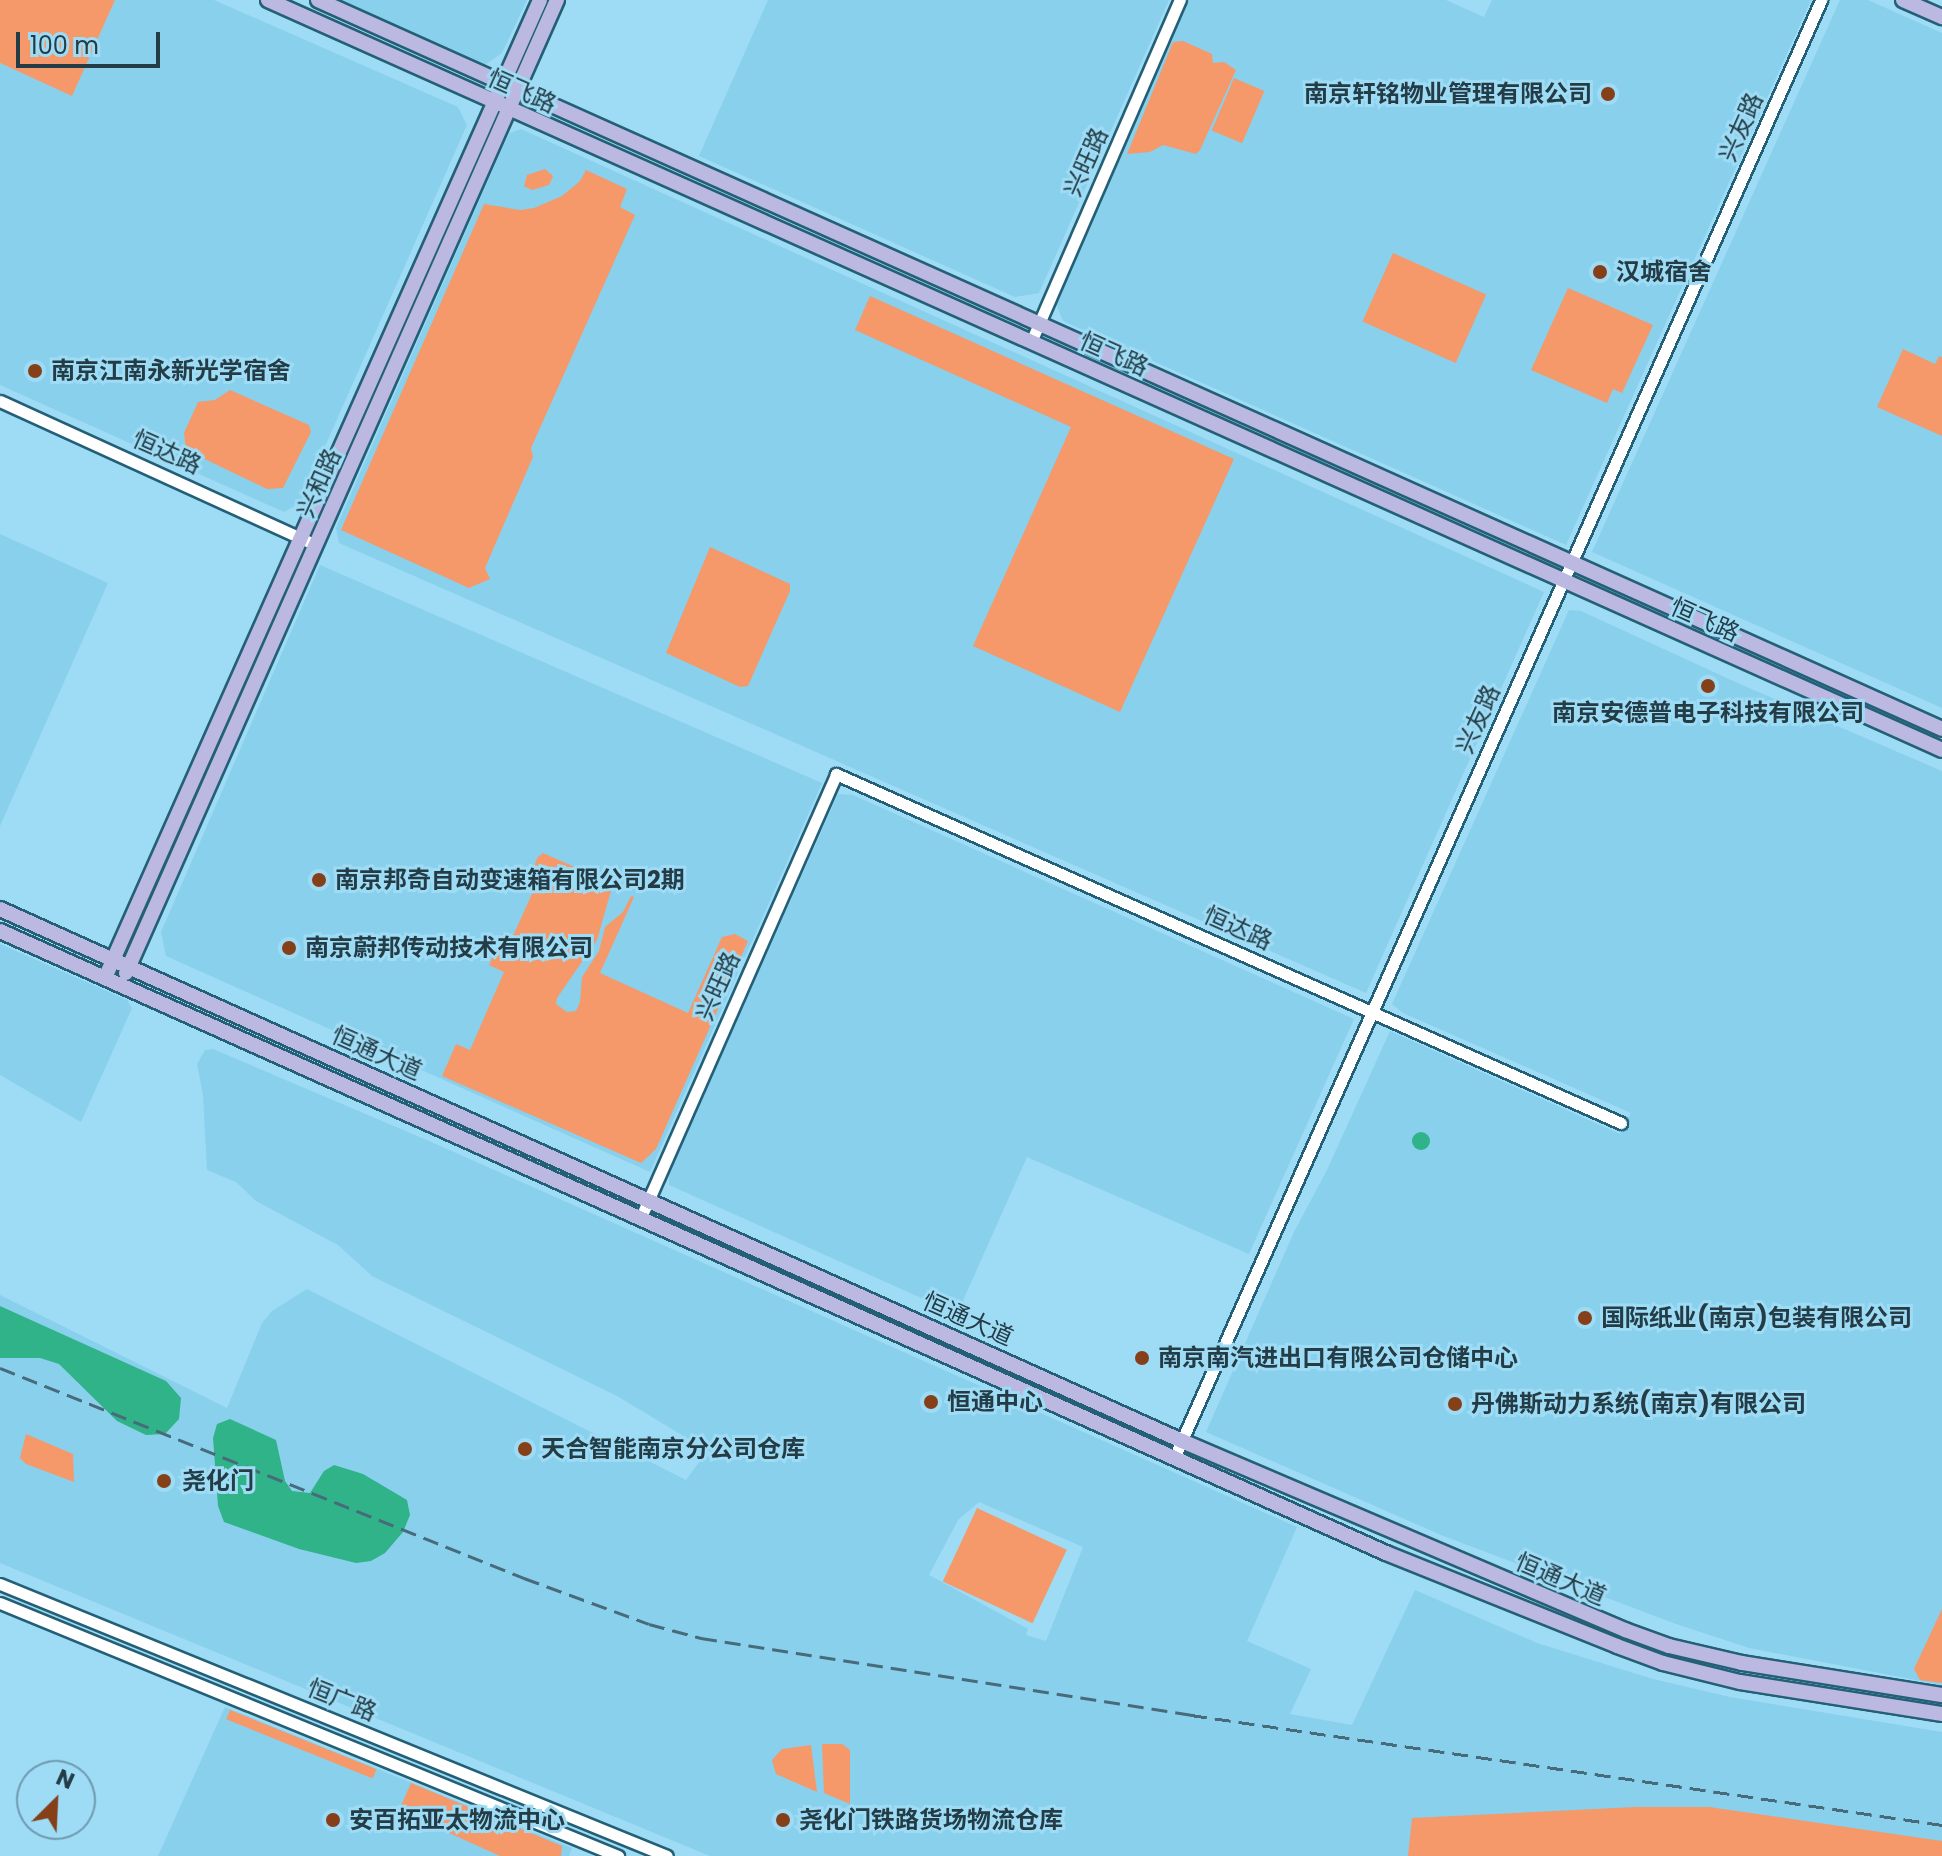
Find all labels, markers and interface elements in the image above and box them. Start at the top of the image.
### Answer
scale bar [20,16,164,66]
text: 100 m [30,29,99,62]
street label: 恒飞路 [483,63,561,119]
place label: 南京轩铭物业管理有限公司 [1304,80,1592,108]
marker: 南京轩铭物业管理有限公司 [1599,85,1617,103]
street label: 兴友路 [1713,88,1769,166]
street label: 兴旺路 [1058,123,1114,201]
place label: 汉城宿舍 [1616,258,1712,286]
marker: 汉城宿舍 [1591,263,1609,281]
street label: 恒飞路 [1075,326,1153,382]
place label: 南京江南永新光学宿舍 [51,357,291,385]
marker: 南京江南永新光学宿舍 [26,362,44,380]
street label: 恒达路 [128,424,206,480]
street label: 兴和路 [291,444,347,522]
street label: 恒飞路 [1666,592,1744,648]
marker: 南京安德普电子科技有限公司 [1699,677,1717,695]
street label: 兴友路 [1450,680,1506,758]
place label: 南京安德普电子科技有限公司 [1552,699,1864,727]
place label: 南京邦奇自动变速箱有限公司2期 [335,866,685,894]
marker: 南京邦奇自动变速箱有限公司2期 [310,871,328,889]
street label: 恒达路 [1199,900,1277,956]
place label: 南京蔚邦传动技术有限公司 [305,934,593,962]
marker: 南京蔚邦传动技术有限公司 [280,939,298,957]
street label: 兴旺路 [690,947,746,1025]
street label: 恒通大道 [327,1020,427,1086]
street label: 恒通大道 [918,1286,1018,1352]
place label: 国际纸业(南京)包装有限公司 [1601,1304,1912,1332]
marker: 国际纸业(南京)包装有限公司 [1576,1309,1594,1327]
place label: 南京南汽进出口有限公司仓储中心 [1158,1344,1518,1372]
marker: 南京南汽进出口有限公司仓储中心 [1133,1349,1151,1367]
place label: 恒通中心 [947,1388,1043,1416]
place label: 丹佛斯动力系统(南京)有限公司 [1471,1390,1806,1418]
marker: 恒通中心 [922,1393,940,1411]
marker: 丹佛斯动力系统(南京)有限公司 [1446,1395,1464,1413]
place label: 天合智能南京分公司仓库 [541,1435,805,1463]
marker: 天合智能南京分公司仓库 [516,1440,534,1458]
place label: 尧化门 [182,1467,254,1495]
marker: 尧化门 [153,1470,175,1492]
street label: 恒通大道 [1511,1547,1611,1611]
street label: 恒广路 [303,1673,381,1727]
north arrow [16,1760,96,1840]
text: N [51,1762,79,1797]
place label: 安百拓亚太物流中心 [349,1806,565,1834]
place label: 尧化门铁路货场物流仓库 [799,1806,1063,1834]
marker: 安百拓亚太物流中心 [324,1811,342,1829]
marker: 尧化门铁路货场物流仓库 [774,1811,792,1829]

